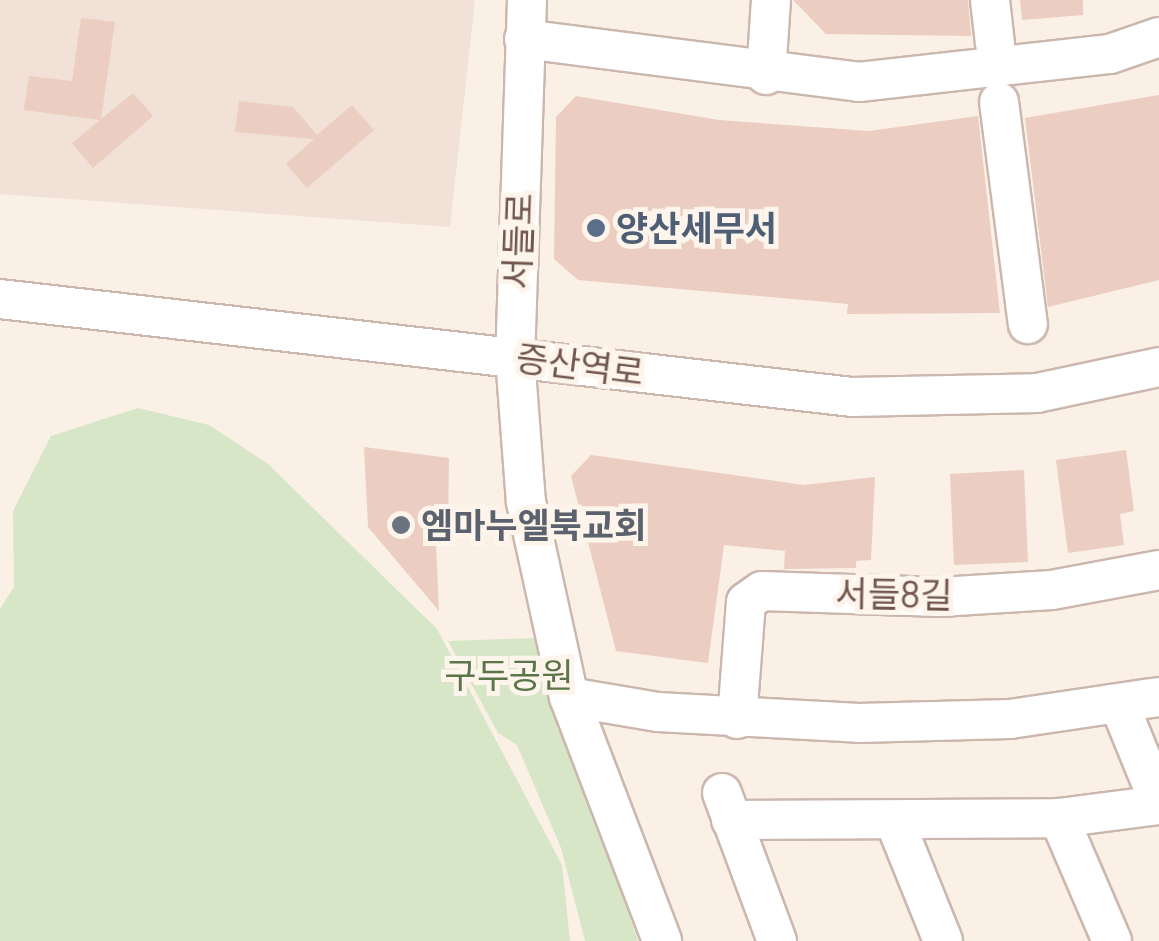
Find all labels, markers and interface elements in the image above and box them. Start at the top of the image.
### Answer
street label: 서들로 [495,192,541,290]
place label: 양산세무서 [616,207,777,249]
marker: 양산세무서 [585,217,607,239]
street label: 증산역로 [514,336,646,394]
place label: 엠마누엘북교회 [421,504,646,546]
marker: 엠마누엘북교회 [390,514,412,536]
street label: 서들8길 [835,572,953,616]
park label: 구두공원 [445,654,573,696]

